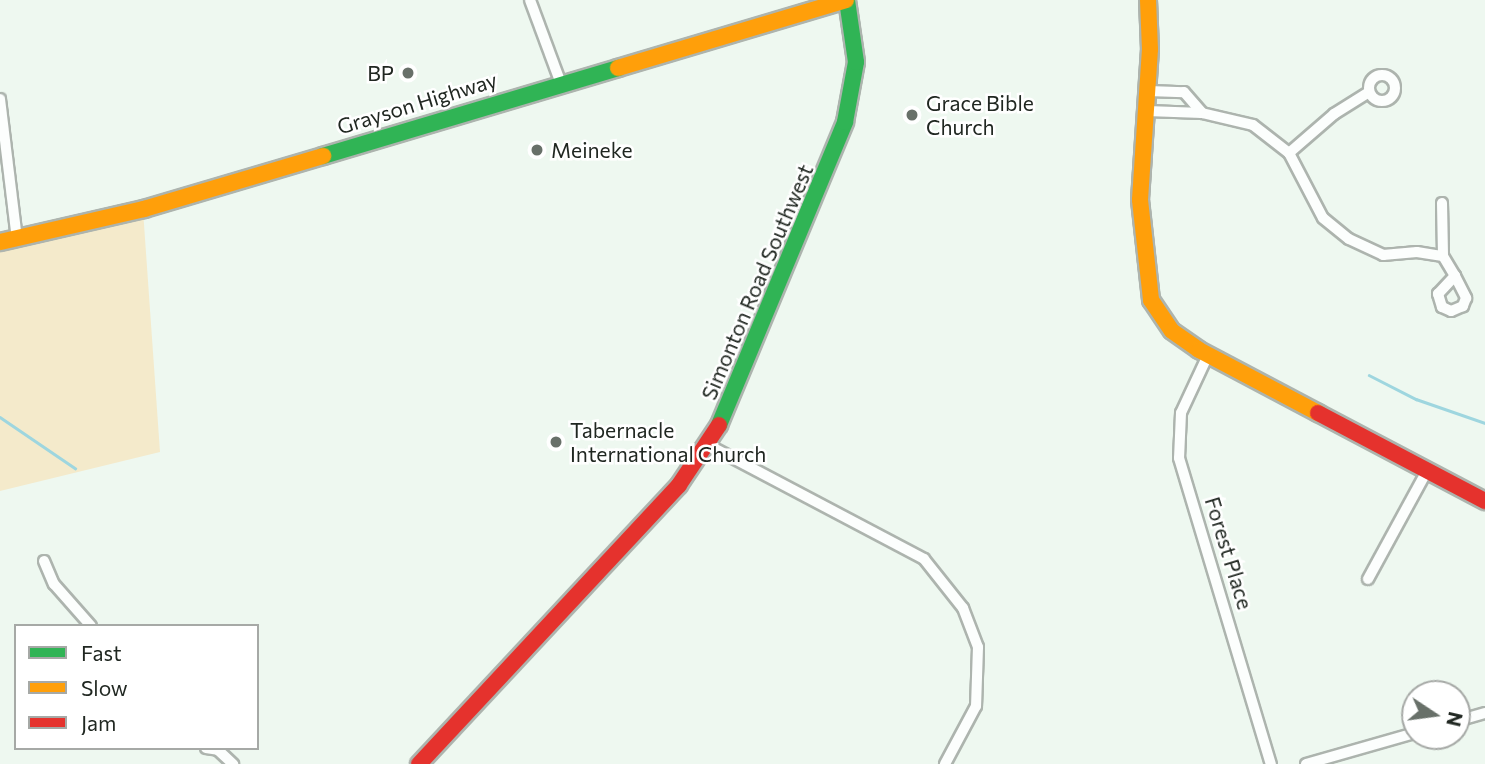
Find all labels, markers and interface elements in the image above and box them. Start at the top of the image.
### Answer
place label: BP [367,60,394,86]
marker: BP [400,65,416,81]
street label: Grayson Highway [334,67,500,139]
place label: Grace Bible Church [926,90,1034,140]
marker: Grace Bible Church [904,107,920,123]
place label: Meineke [551,137,633,163]
marker: Meineke [529,142,545,158]
street label: Simonton Road Southwest [696,160,818,404]
place label: Tabernacle International Church [570,417,766,467]
marker: Tabernacle International Church [548,434,564,450]
street label: Forest Place [1200,494,1258,612]
legend [14,624,259,750]
text: Fast [81,640,122,665]
text: Slow [81,675,128,700]
north arrow [1401,680,1471,750]
text: Jam [81,710,116,735]
text: N [1442,710,1468,729]

